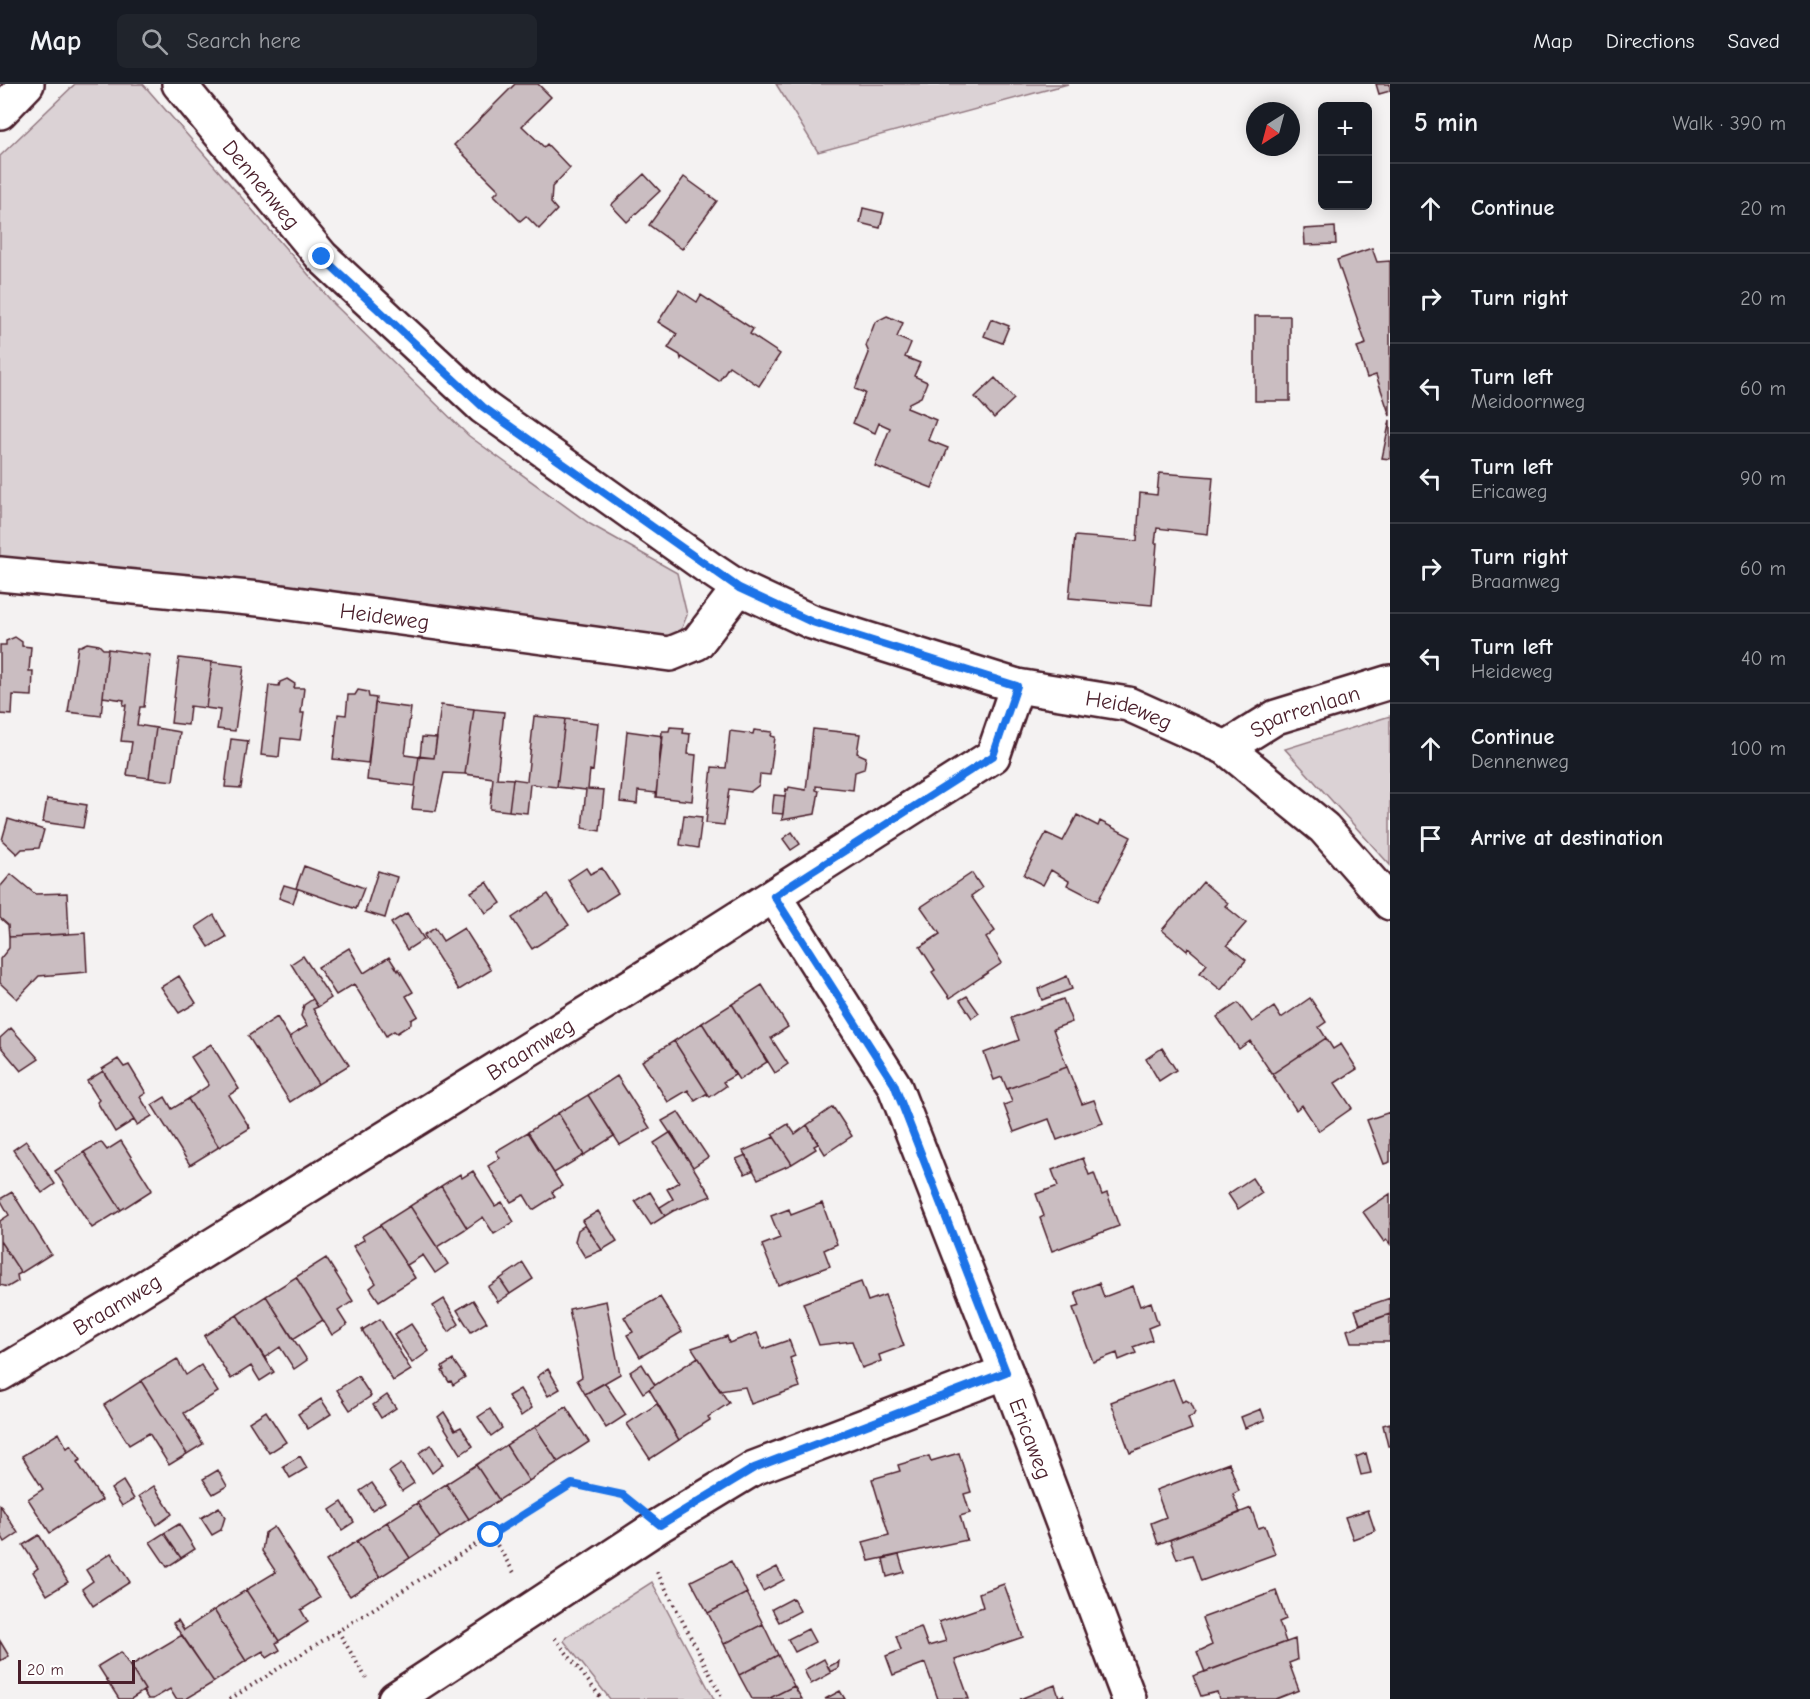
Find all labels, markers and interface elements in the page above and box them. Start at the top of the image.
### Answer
search box [117,14,537,68]
text: Map [30,25,81,57]
icon: search [138,25,171,58]
text: Search here [186,28,301,54]
text: Map [1533,29,1573,53]
text: Directions [1606,29,1695,53]
text: Saved [1728,29,1780,53]
north arrow [1246,102,1300,156]
map controls [1318,102,1372,210]
button: + [1318,102,1372,156]
text: 5 min [1414,108,1478,138]
text: Walk · 390 m [1673,112,1786,135]
street label: Dennenweg [217,135,305,235]
button: − [1318,156,1372,210]
icon: ahead [1414,192,1447,225]
text: Continue [1471,195,1554,221]
text: 20 m [1740,197,1786,220]
route end [308,243,334,269]
icon: right [1414,282,1447,315]
text: Turn right [1471,285,1568,311]
text: 20 m [1740,287,1786,310]
text: Turn left [1471,364,1553,390]
icon: left [1414,372,1447,405]
text: 60 m [1740,377,1786,400]
text: Meidoornweg [1471,390,1585,413]
text: Turn left [1471,454,1553,480]
icon: left [1414,462,1447,495]
text: 90 m [1740,467,1786,490]
text: Ericaweg [1471,480,1548,503]
text: Turn right [1471,544,1568,570]
icon: right [1414,552,1447,585]
text: 60 m [1740,557,1786,580]
text: Braamweg [1471,570,1560,593]
street label: Heideweg [338,598,431,636]
text: Turn left [1471,634,1553,660]
icon: left [1414,642,1447,675]
text: 40 m [1741,647,1786,670]
text: Heideweg [1471,660,1553,683]
street label: Sparrenlaan [1246,680,1363,744]
street label: Heideweg [1083,685,1176,736]
text: Continue [1471,724,1554,750]
icon: ahead [1414,732,1447,765]
text: 100 m [1731,737,1786,760]
text: Dennenweg [1471,750,1569,773]
icon: arrive [1414,822,1447,855]
text: Arrive at destination [1471,825,1663,851]
street label: Braamweg [482,1012,579,1086]
street label: Braamweg [68,1268,166,1342]
street label: Ericaweg [1003,1395,1057,1483]
route start [477,1521,503,1547]
scale bar [18,1657,135,1684]
text: 20 m [27,1661,64,1679]

